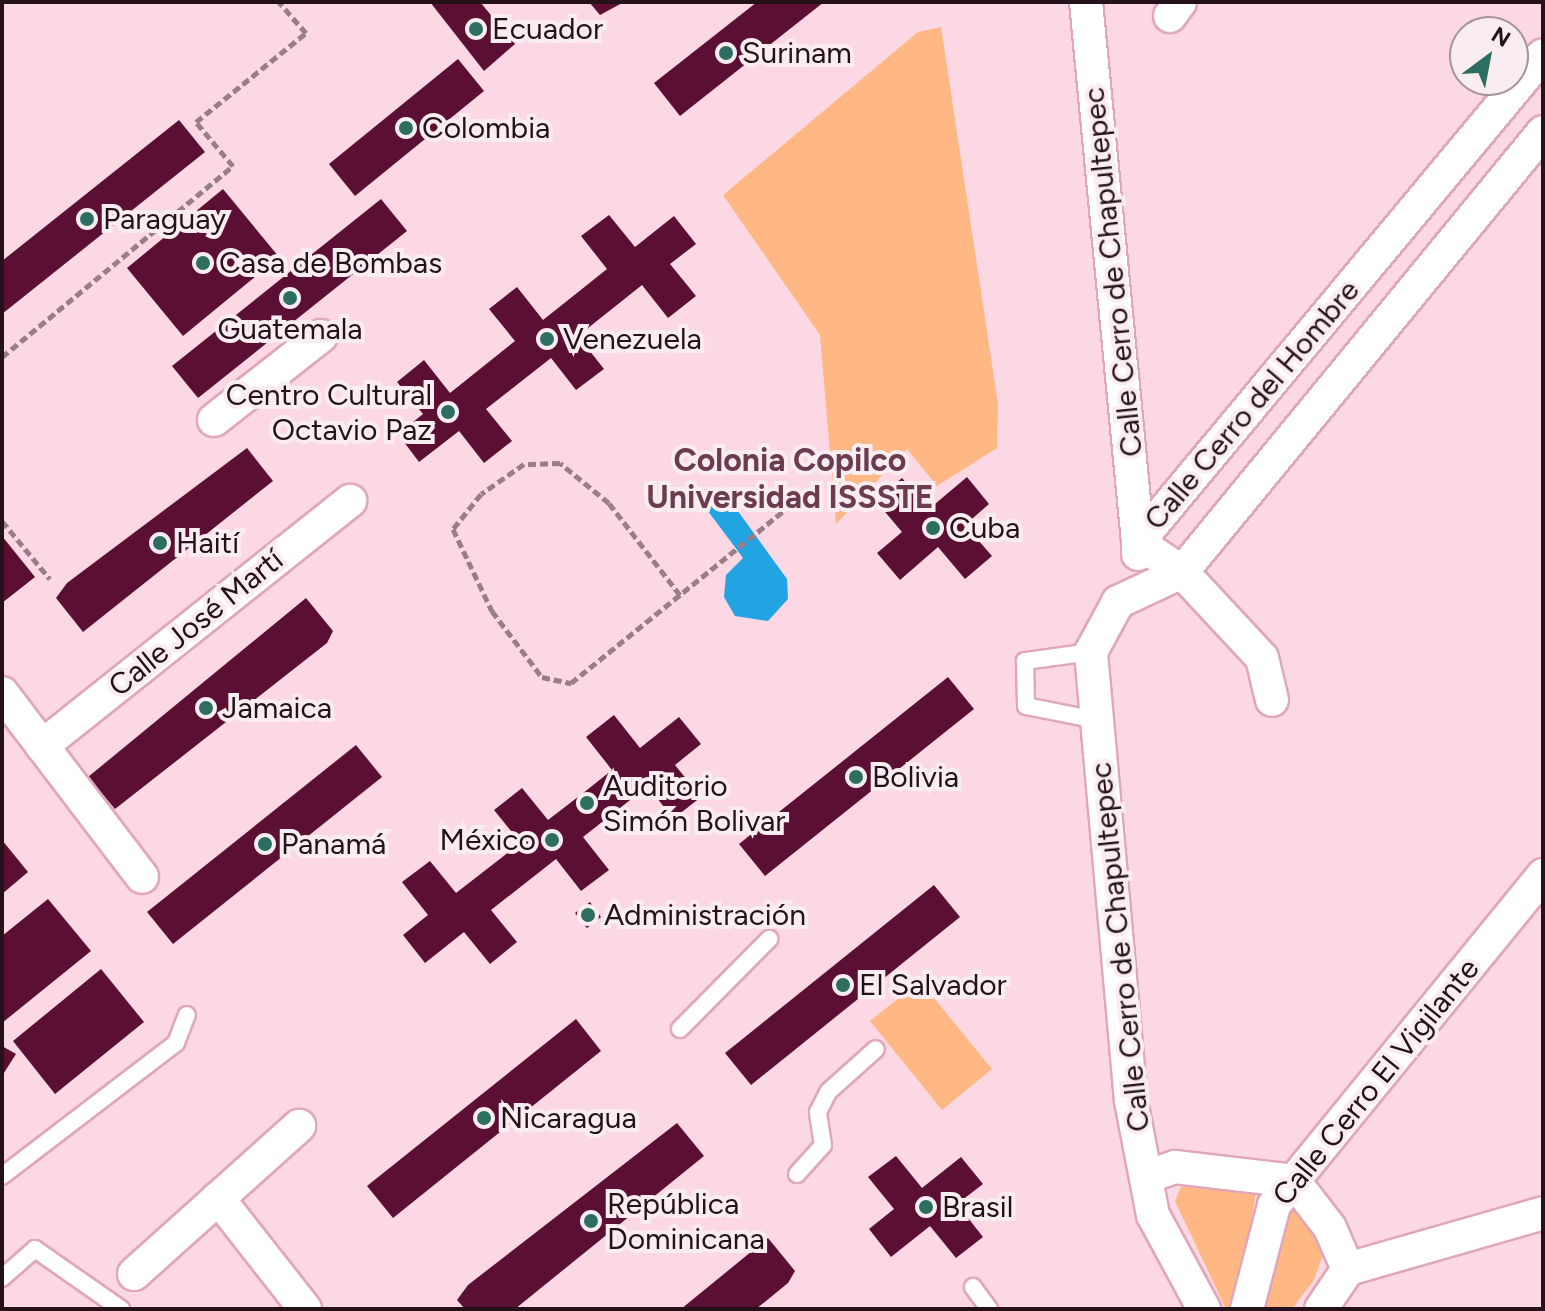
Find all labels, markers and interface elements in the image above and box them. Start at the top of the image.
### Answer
place label: Ecuador [492,11,603,47]
north arrow [1449,16,1529,96]
marker: Ecuador [467,20,485,38]
text: N [1487,21,1515,53]
place label: Surinam [742,35,852,71]
marker: Surinam [717,44,735,62]
street label: Calle Cerro de Chapultepec [1076,86,1150,458]
place label: Colombia [422,110,550,146]
marker: Colombia [397,119,415,137]
place label: Paraguay [103,201,226,237]
marker: Paraguay [78,210,96,228]
place label: Casa de Bombas [219,245,442,281]
marker: Casa de Bombas [194,254,212,272]
street label: Calle Cerro del Hombre [1137,273,1367,537]
marker: Guatemala [281,289,299,307]
place label: Guatemala [217,311,363,347]
place label: Venezuela [563,321,702,357]
marker: Venezuela [538,330,556,348]
place label: Centro Cultural Octavio Paz [226,377,432,448]
marker: Centro Cultural Octavio Paz [439,403,457,421]
district label: Colonia Copilco Universidad ISSSTE [646,442,934,517]
place label: Cuba [949,510,1020,546]
marker: Cuba [924,519,942,537]
place label: Haití [176,525,239,561]
marker: Haití [151,534,169,552]
street label: Calle José Martí [102,542,290,704]
place label: Jamaica [222,690,332,726]
marker: Jamaica [197,699,215,717]
place label: Bolivia [872,759,959,795]
street label: Calle Cerro de Chapultepec [1083,761,1157,1133]
place label: Auditorio Simón Bolivar [603,768,785,838]
marker: Bolivia [847,768,865,786]
marker: Auditorio Simón Bolivar [578,794,596,812]
place label: México [440,822,536,858]
place label: Panamá [281,826,386,862]
marker: México [543,831,561,849]
marker: Panamá [256,835,274,853]
place label: Administración [604,897,806,933]
marker: Administración [579,906,597,924]
street label: Calle Cerro El Vigilante [1265,951,1487,1213]
place label: El Salvador [859,967,1007,1003]
marker: El Salvador [834,976,852,994]
place label: Nicaragua [500,1100,637,1136]
marker: Nicaragua [475,1109,493,1127]
place label: República Dominicana [607,1186,765,1256]
place label: Brasil [942,1189,1013,1225]
marker: Brasil [917,1198,935,1216]
marker: República Dominicana [582,1212,600,1230]

